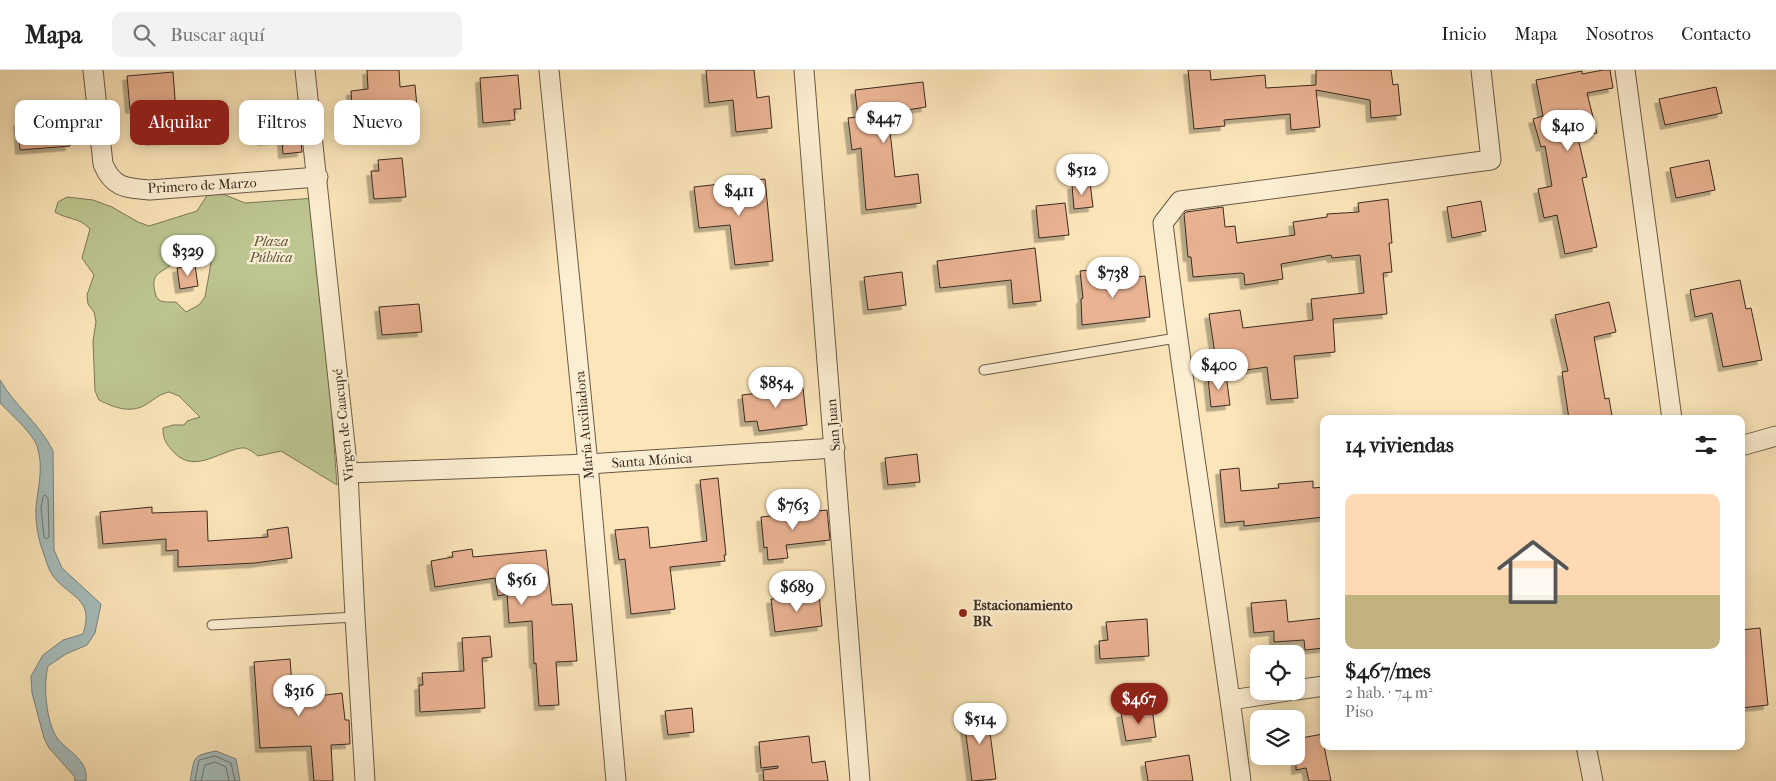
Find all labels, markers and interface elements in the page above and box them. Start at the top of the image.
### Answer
search box [112,12,462,57]
text: Mapa [25,21,82,49]
icon: search [130,21,158,49]
text: Buscar aquí [170,24,265,46]
text: Inicio [1442,24,1487,45]
text: Mapa [1515,24,1557,45]
text: Nosotros [1585,24,1653,45]
text: Contacto [1681,24,1751,45]
chip: Comprar [15,100,120,145]
chip: Alquilar [130,100,229,145]
chip: Filtros [239,100,324,145]
chip: Nuevo [334,100,420,145]
pin: $447 [854,102,914,144]
text: $447 [866,108,902,127]
pin: $410 [1538,109,1598,152]
text: $410 [1552,116,1584,135]
pin: $512 [1052,154,1112,196]
text: $512 [1067,160,1097,179]
street label: Primero de Marzo [147,174,257,197]
pin: $411 [709,174,769,217]
text: $411 [724,181,754,200]
park label: Plaza Pública [248,233,293,266]
pin: $329 [158,234,218,277]
text: $329 [172,241,204,260]
pin: $738 [1083,256,1143,299]
text: $738 [1097,263,1129,282]
pin: $400 [1189,348,1249,391]
text: $400 [1201,355,1237,374]
pin: $854 [746,366,806,409]
street label: Virgen de Caacupé [329,368,358,483]
street label: María Auxiliadora [571,370,598,480]
text: $854 [759,373,793,392]
street label: San Juan [823,398,844,452]
icon: filters [1692,431,1720,459]
text: 14 viviendas [1345,433,1454,457]
street label: Santa Mónica [611,449,693,472]
pin: $763 [763,488,823,531]
text: $763 [777,495,809,514]
icon: home [1488,527,1578,617]
pin: $561 [492,564,552,606]
text: $561 [507,570,537,589]
pin: $689 [767,570,827,613]
text: $689 [780,577,814,596]
place label: Estacionamiento BR [973,597,1073,630]
marker: Estacionamiento BR [957,607,969,619]
map controls [1250,645,1305,765]
button: locate [1250,645,1305,700]
text: $467/mes [1345,659,1431,683]
pin: $316 [269,674,329,717]
text: $316 [284,681,314,700]
pin: $467 [1109,682,1169,725]
text: 2 hab. · 74 m² [1345,683,1433,702]
text: $467 [1122,689,1156,708]
pin: $514 [950,702,1010,745]
text: Piso [1345,702,1373,721]
text: $514 [965,709,995,728]
button: layers [1250,710,1305,765]

